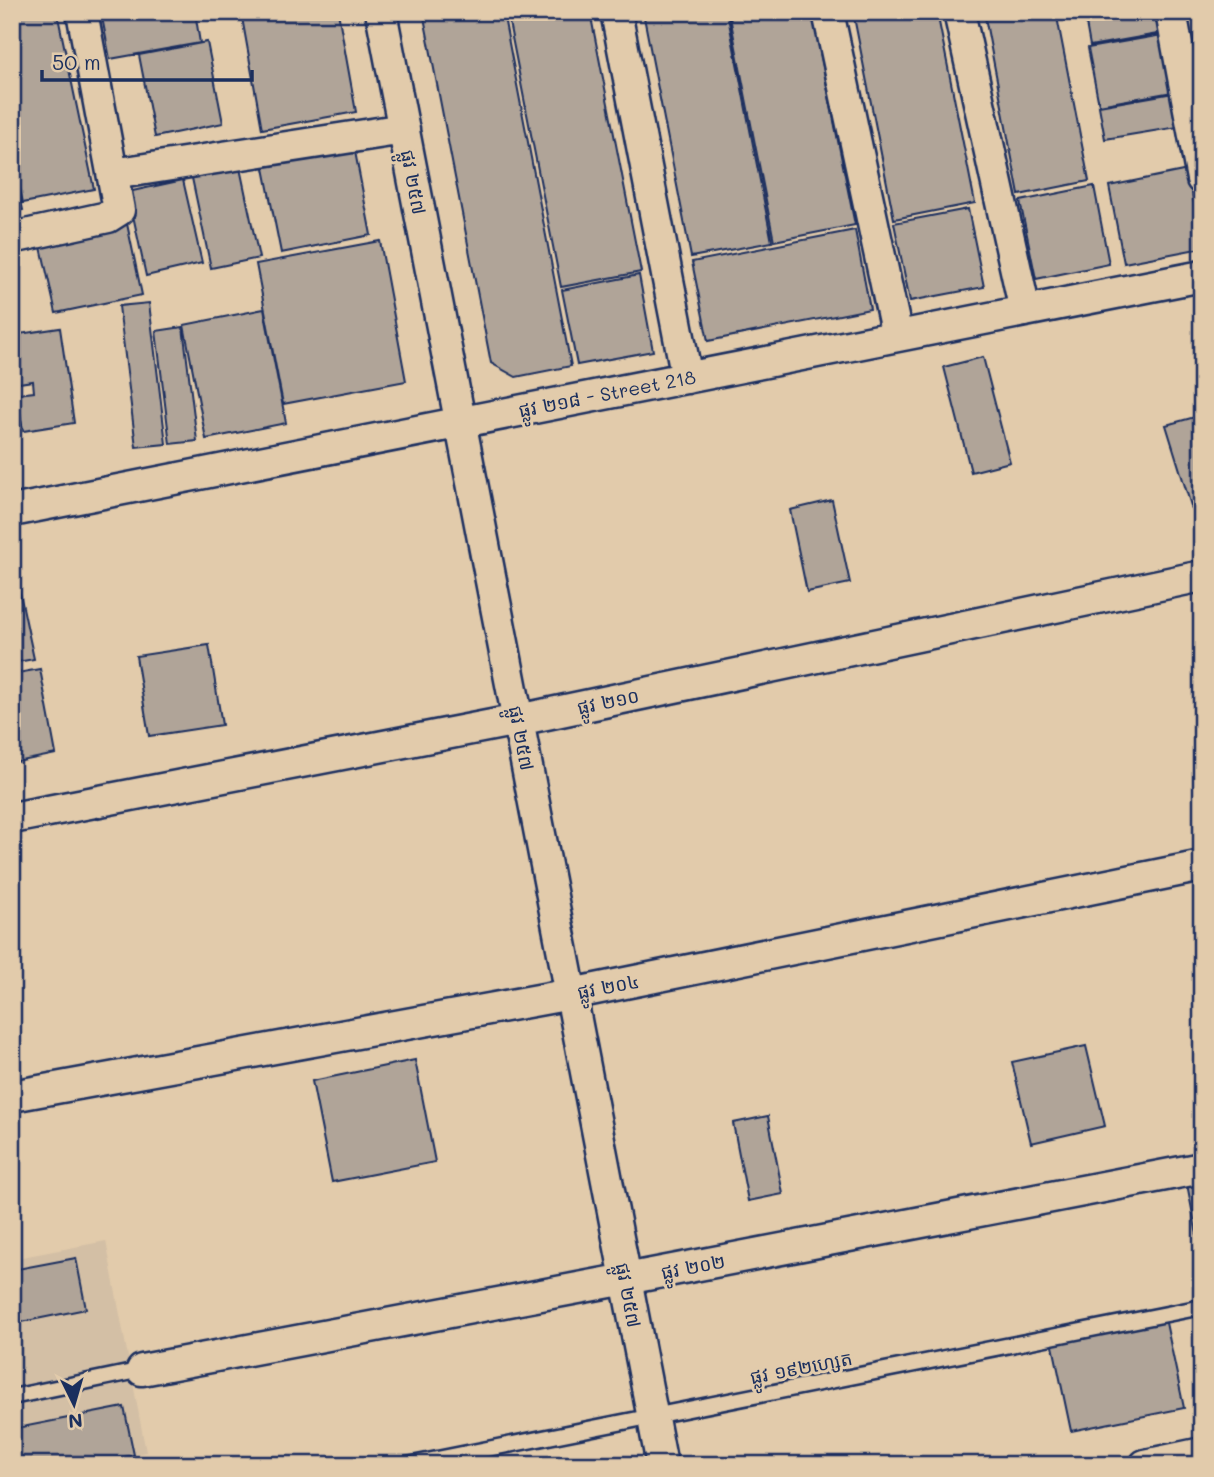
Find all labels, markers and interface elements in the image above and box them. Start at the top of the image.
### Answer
scale bar [42,38,252,82]
text: 50 m [52,48,101,75]
street label: ផ្លូវ ២៥៧ [390,147,433,218]
street label: ផ្លូវ ២១៨ - Street 218 [516,364,699,428]
street label: ផ្លូវ ២១០ [575,682,642,725]
street label: ផ្លូវ ២៥៧ [498,703,541,774]
street label: ផ្លូវ ២០៤ [575,968,642,1010]
street label: ផ្លូវ ២០២ [659,1248,728,1290]
street label: ផ្លូវ ២៥៧ [605,1260,648,1331]
street label: ផ្លូវ ១៩២ហ្សេត [748,1345,855,1395]
north arrow [38,1368,108,1438]
text: N [67,1408,84,1435]

